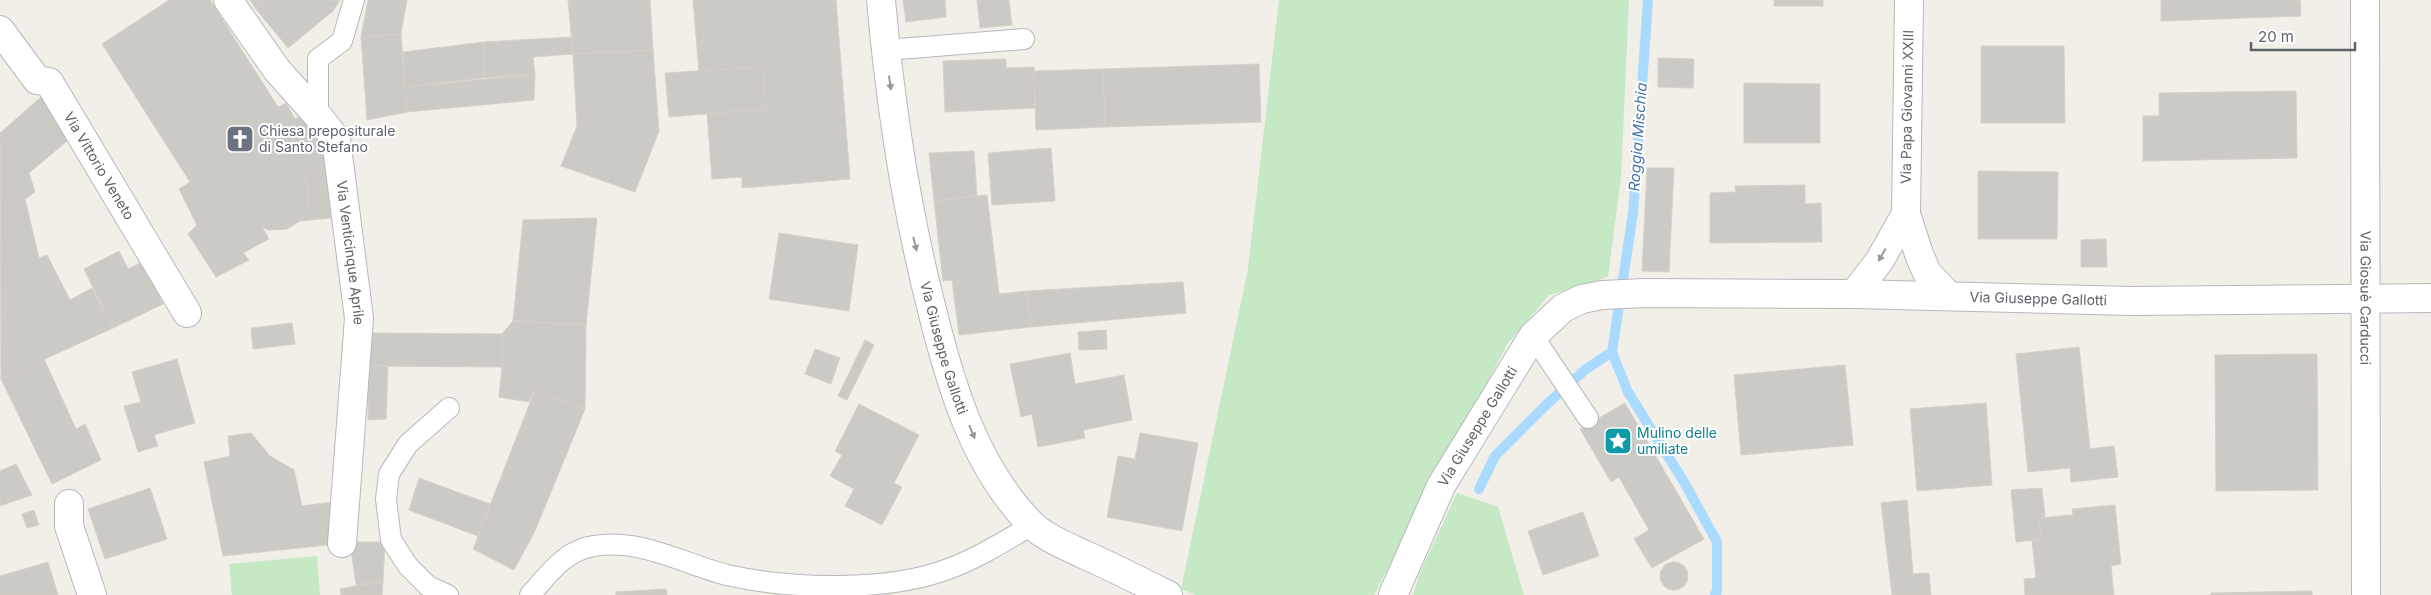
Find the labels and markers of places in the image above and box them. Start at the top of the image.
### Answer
place label: Chiesa prepositurale di Santo Stefano [259,122,395,155]
church icon: Chiesa prepositurale di Santo Stefano [225,124,255,154]
place label: Mulino delle umiliate [1637,424,1717,457]
place icon: Mulino delle umiliate [1603,426,1633,456]

